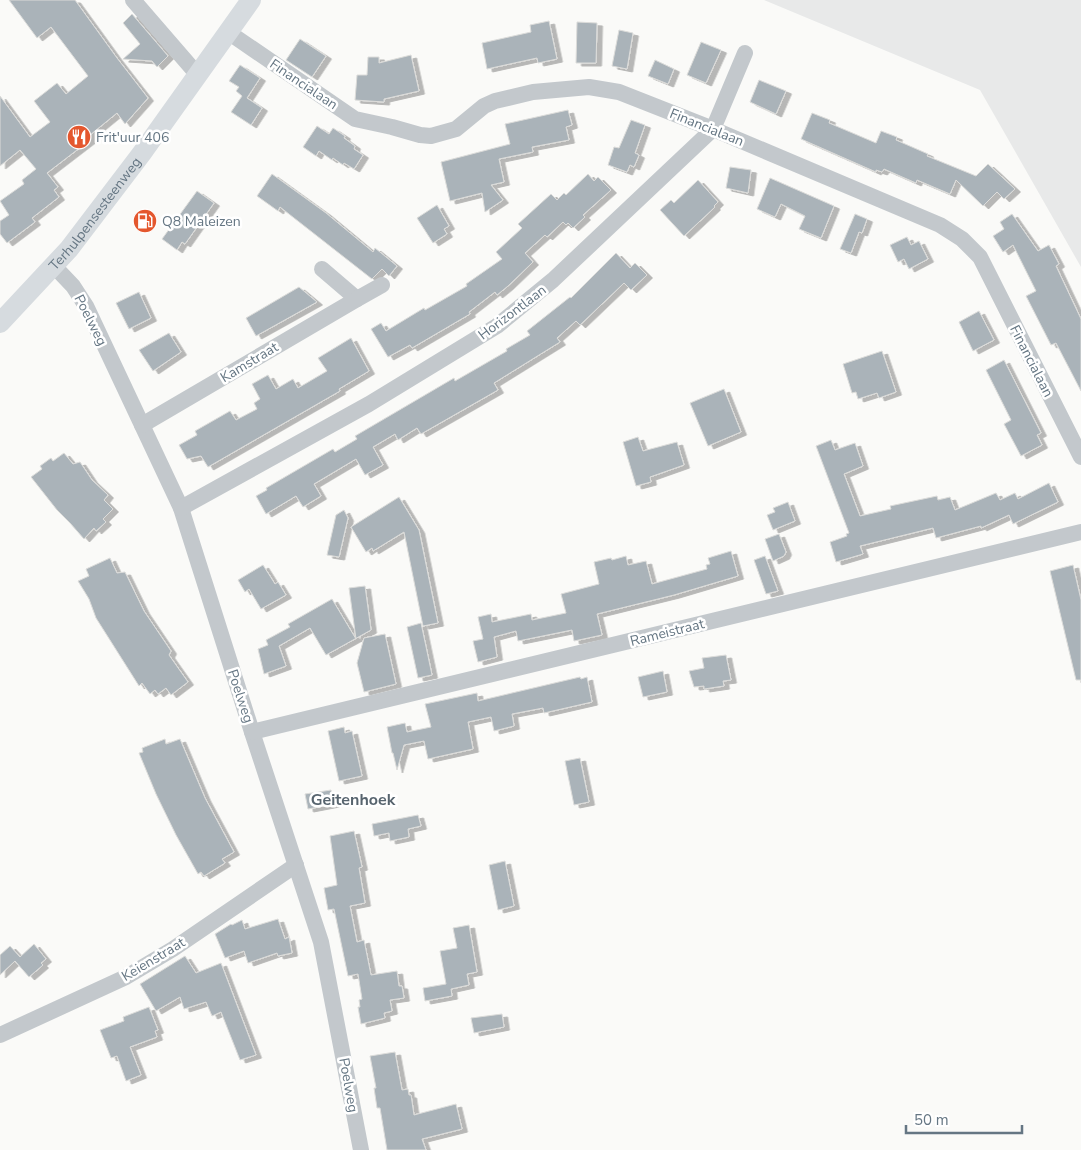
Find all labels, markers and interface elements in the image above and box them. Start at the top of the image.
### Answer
street label: Financialaan [266,55,342,114]
street label: Financialaan [667,104,747,151]
restaurant icon: Frit'uur 406 [66,124,92,150]
place label: Frit'uur 406 [96,128,169,147]
street label: Terhulpensesteenweg [45,153,146,275]
fuel station icon: Q8 Maleizen [132,208,158,234]
place label: Q8 Maleizen [162,212,241,231]
street label: Horizontlaan [474,281,550,344]
street label: Poelweg [70,291,112,349]
street label: Financialaan [1005,322,1058,400]
street label: Kamstraat [217,338,282,387]
street label: Rameistraat [628,614,706,651]
street label: Poelweg [223,667,258,725]
district label: Geitenhoek [311,789,396,811]
street label: Keienstraat [118,933,189,986]
street label: Poelweg [334,1056,363,1114]
scale bar [906,1102,1022,1134]
text: 50 m [914,1110,949,1130]

